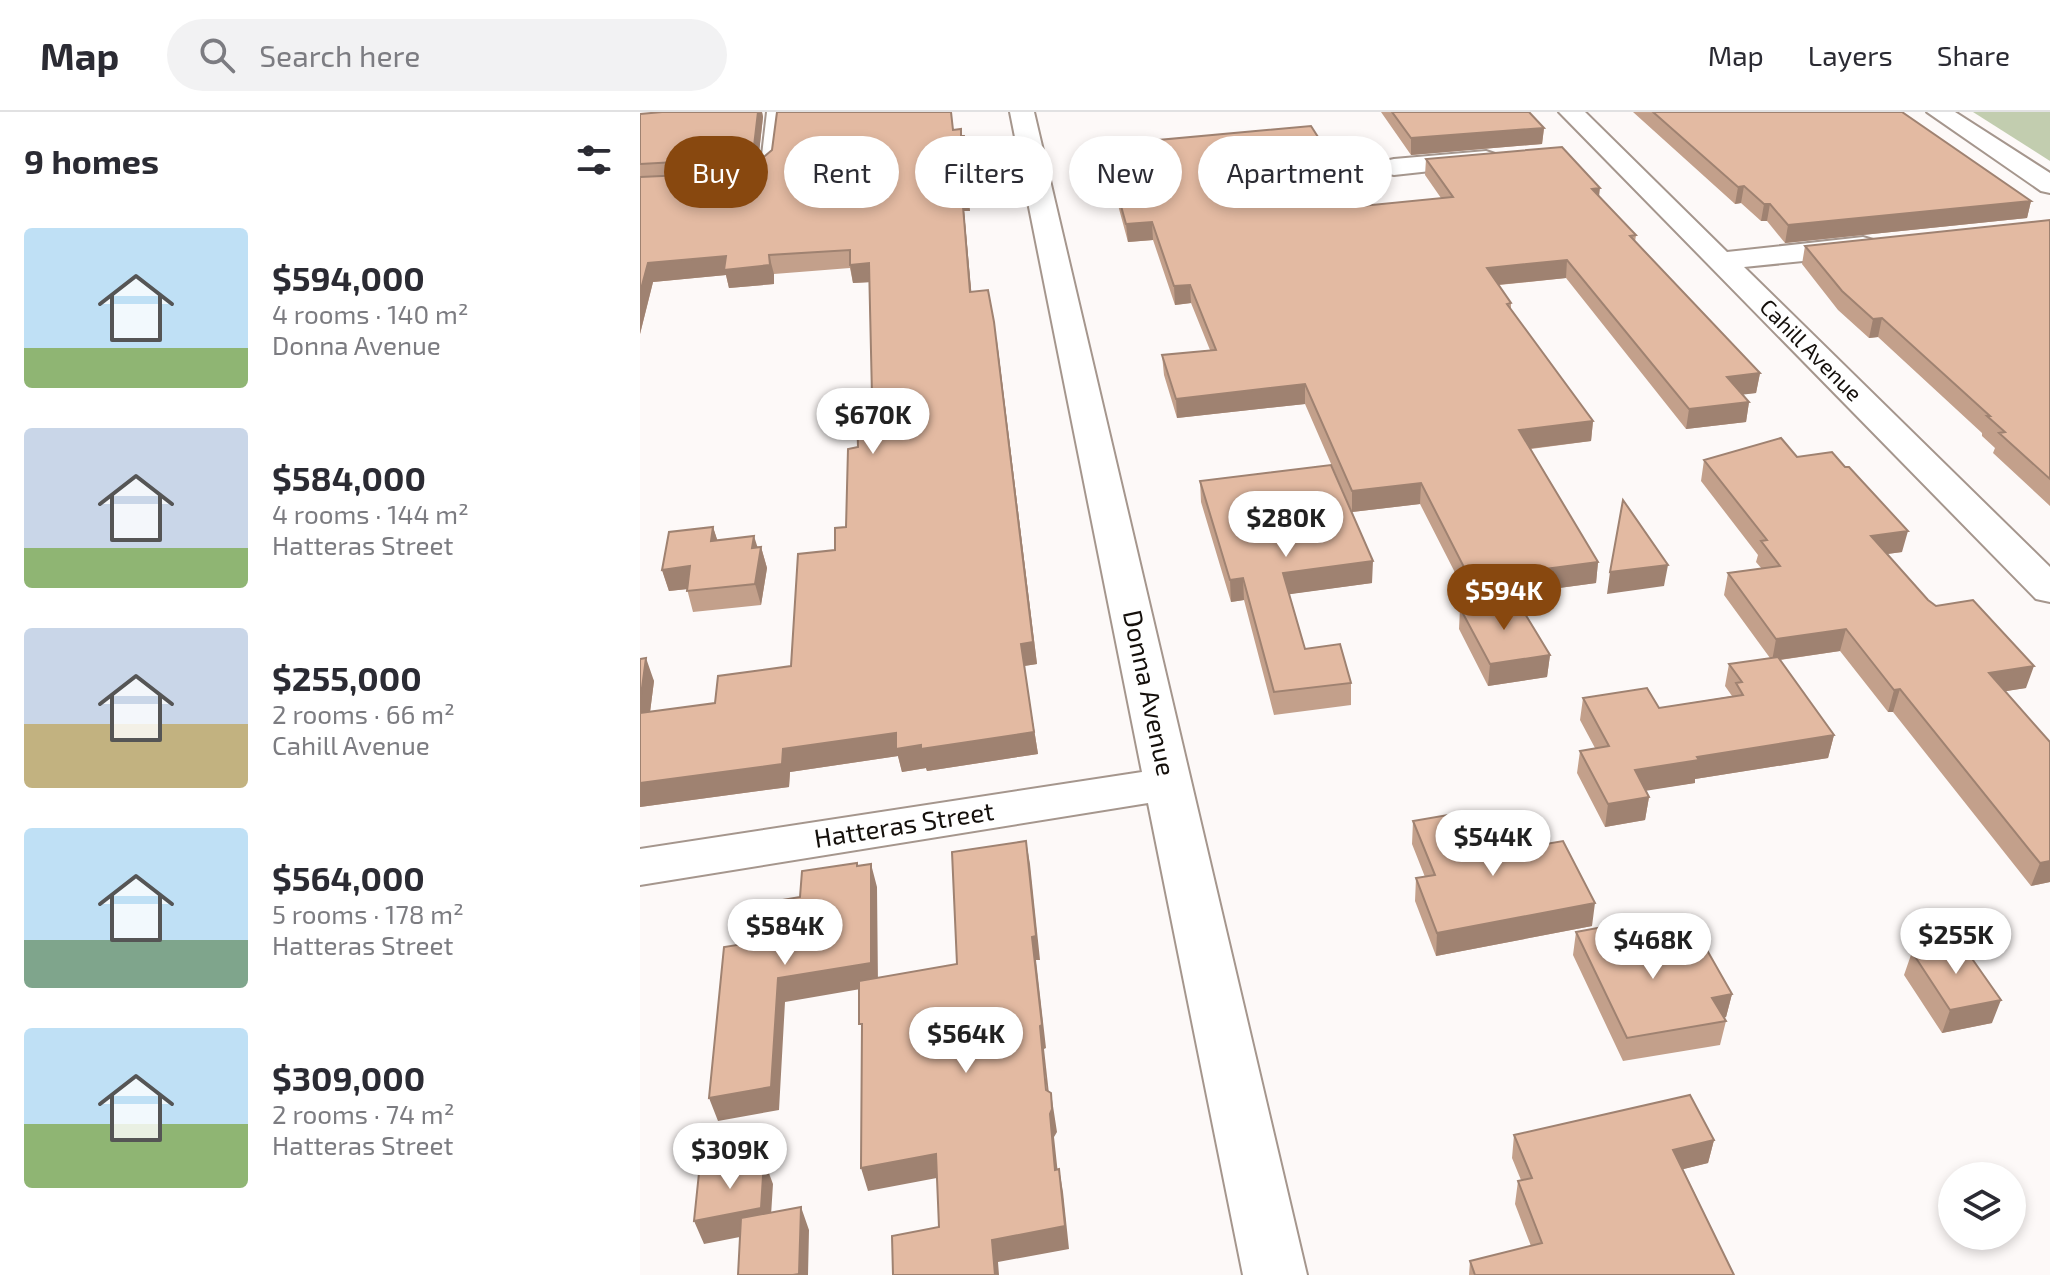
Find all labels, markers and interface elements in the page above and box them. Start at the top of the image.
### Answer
search box [167,19,727,91]
text: Map [40,32,119,78]
icon: search [195,33,239,77]
text: Search here [259,37,420,73]
text: Map [1708,38,1764,72]
text: Layers [1808,38,1893,72]
text: Share [1937,38,2010,72]
chip: Buy [664,136,768,208]
chip: Rent [784,136,899,208]
chip: Filters [915,136,1053,208]
chip: New [1069,136,1182,208]
chip: Apartment [1198,136,1392,208]
icon: filters [572,138,616,182]
text: 9 homes [24,140,159,181]
text: $594,000 [272,257,425,298]
icon: home [88,260,184,356]
street label: Cahill Avenue [1755,293,1868,406]
text: 4 rooms · 140 m² [272,298,468,329]
text: Donna Avenue [272,329,441,360]
pin: $670K [817,388,929,456]
text: $670K [834,398,912,429]
text: $584,000 [272,457,426,498]
icon: home [88,460,184,556]
pin: $280K [1230,491,1342,559]
text: 4 rooms · 144 m² [272,498,469,529]
text: $280K [1246,501,1326,532]
text: Hatteras Street [272,529,453,560]
pin: $594K [1448,564,1560,632]
text: $594K [1465,574,1543,605]
street label: Donna Avenue [1118,607,1183,778]
text: $255,000 [272,657,422,698]
icon: home [88,660,184,756]
text: 2 rooms · 66 m² [272,698,455,729]
text: Cahill Avenue [272,729,430,760]
street label: Hatteras Street [812,794,996,853]
pin: $544K [1437,810,1549,878]
text: $544K [1453,820,1533,851]
text: $564,000 [272,857,425,898]
icon: home [88,860,184,956]
text: 5 rooms · 178 m² [272,898,464,929]
pin: $584K [729,899,841,967]
pin: $255K [1900,908,2012,976]
text: $584K [746,909,824,940]
pin: $468K [1597,913,1709,981]
text: $255K [1918,918,1994,949]
text: $468K [1613,923,1693,954]
text: Hatteras Street [272,929,453,960]
pin: $564K [910,1007,1022,1075]
text: $564K [927,1017,1005,1048]
text: $309,000 [272,1057,425,1098]
icon: home [88,1060,184,1156]
text: 2 rooms · 74 m² [272,1098,454,1129]
pin: $309K [674,1123,786,1191]
text: Hatteras Street [272,1129,453,1160]
text: $309K [691,1133,769,1164]
map controls [1938,1162,2026,1250]
button: layers [1938,1162,2026,1250]

